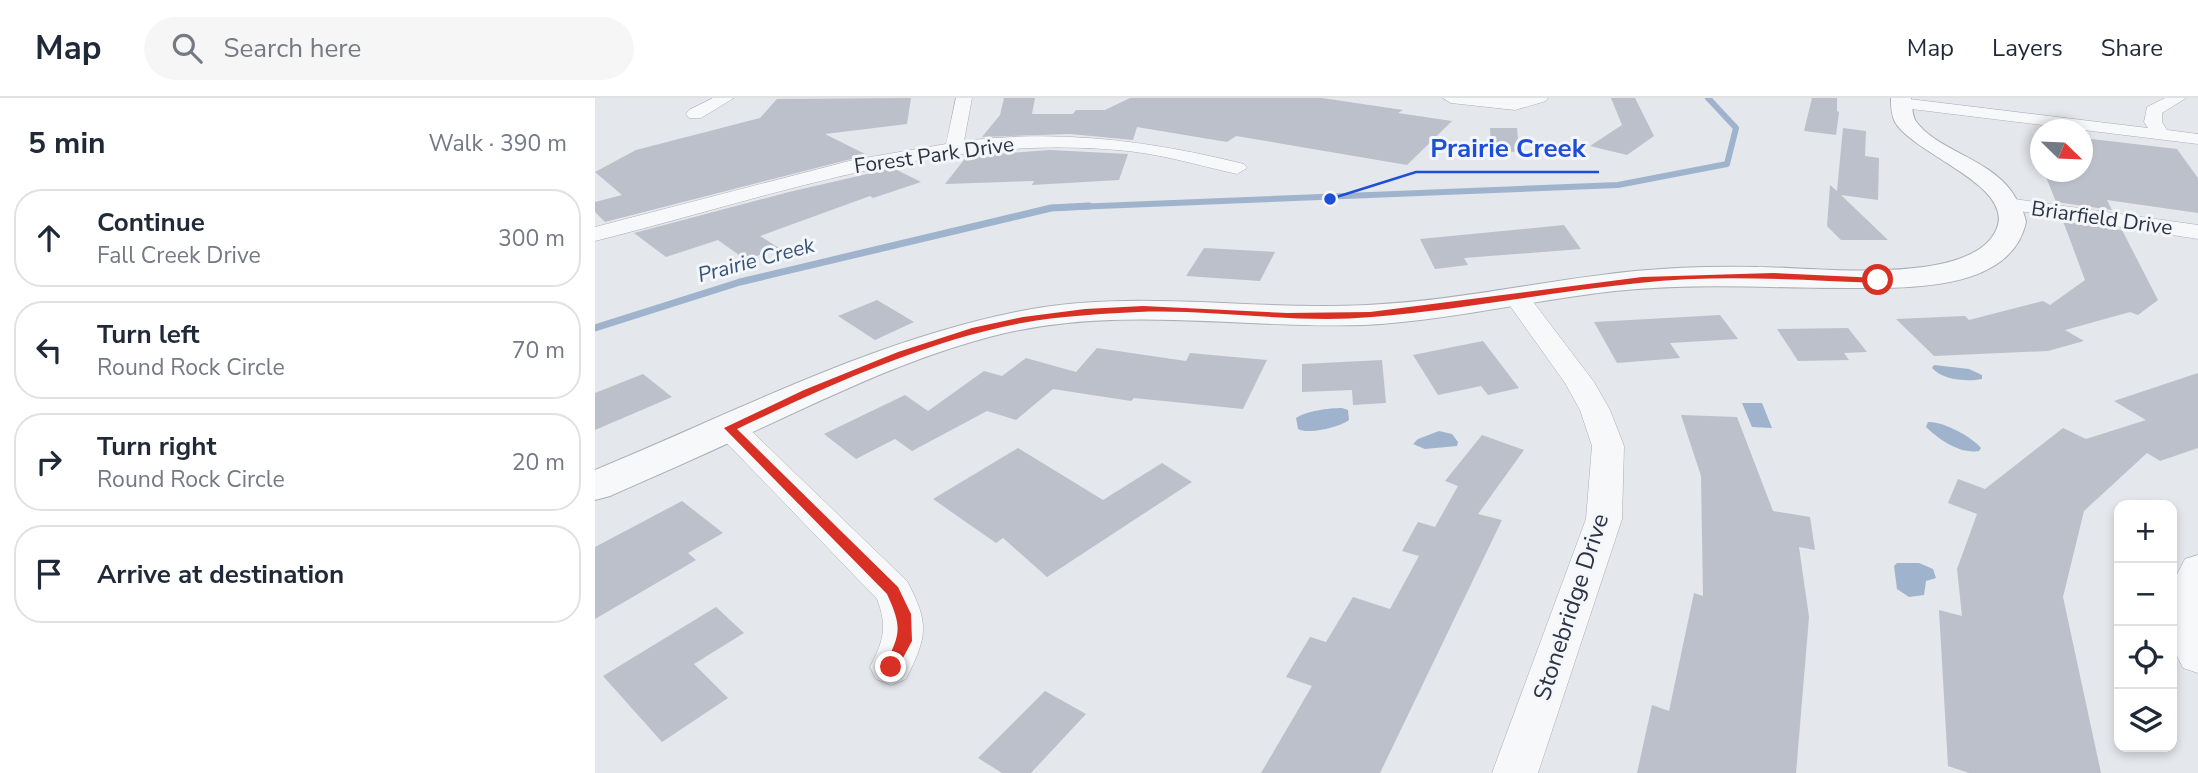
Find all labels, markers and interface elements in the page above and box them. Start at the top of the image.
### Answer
search box [144,17,634,80]
text: Map [35,26,102,71]
icon: search [168,29,206,67]
text: Search here [224,31,361,66]
text: Map [1907,32,1954,64]
text: Layers [1992,32,2063,64]
text: Share [2101,32,2163,64]
north arrow [2030,119,2093,182]
text: 5 min [28,123,106,164]
callout: Prairie Creek [1416,125,1599,172]
text: Walk · 390 m [428,128,567,159]
street label: Forest Park Drive [852,130,1016,180]
text: Prairie Creek [1430,131,1587,166]
street label: Briarfield Drive [2030,194,2174,242]
text: Continue [97,205,205,240]
icon: ahead [30,219,68,257]
text: 300 m [498,223,565,254]
water label: Prairie Creek [695,231,818,289]
text: Fall Creek Drive [97,240,261,271]
route start [1862,264,1893,295]
text: Turn left [97,317,200,352]
icon: left [30,331,68,369]
text: 70 m [512,335,565,366]
text: Round Rock Circle [97,352,285,383]
text: Turn right [97,429,216,464]
icon: right [30,443,68,481]
text: 20 m [512,447,565,478]
text: Round Rock Circle [97,464,285,495]
map controls [2114,500,2177,752]
button: + [2114,500,2177,563]
street label: Stonebridge Drive [1526,509,1616,705]
icon: arrive [30,555,68,593]
text: Arrive at destination [97,557,344,592]
button: − [2114,563,2177,626]
button: locate [2114,626,2177,689]
route end [875,651,906,682]
button: layers [2114,689,2177,752]

